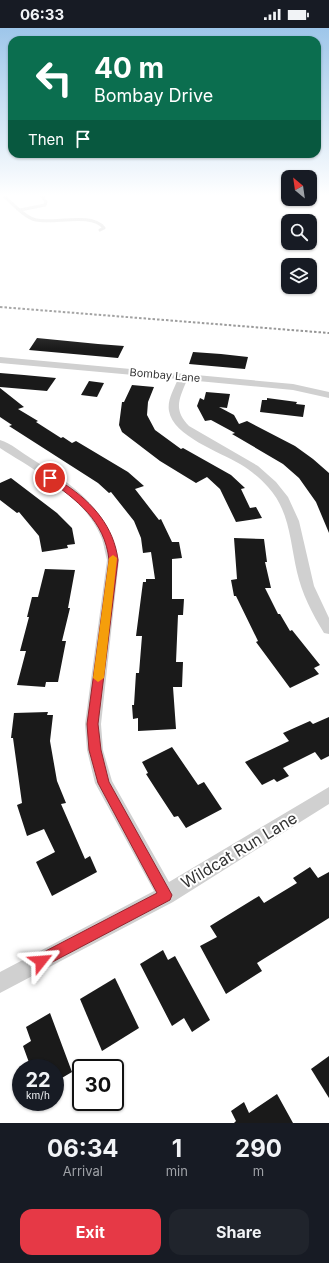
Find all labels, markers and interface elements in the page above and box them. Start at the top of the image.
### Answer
text: 06:33 [20,5,64,24]
text: 40 m [94,51,164,85]
icon: left [28,52,80,104]
text: Bombay Drive [94,85,213,106]
icon: arrive [72,128,94,150]
text: Then [28,130,64,149]
north arrow [281,170,317,206]
map controls [281,170,317,294]
button: search [281,214,317,250]
button: layers [281,258,317,294]
street label: Bombay Lane [129,365,201,385]
pin [33,461,67,495]
icon: arrive [39,467,61,489]
street label: Wildcat Run Lane [177,807,301,893]
position arrow [20,940,62,982]
speed limit sign: 30 [72,1059,124,1111]
text: 22 [25,1068,51,1092]
text: km/h [26,1089,50,1101]
text: 06:34 [47,1134,119,1163]
text: 1 [172,1134,182,1163]
text: 290 [235,1134,282,1163]
text: Arrival [63,1163,103,1179]
text: min [166,1163,188,1179]
text: m [253,1163,264,1179]
button: Exit [20,1209,161,1255]
button: Share [169,1209,309,1255]

